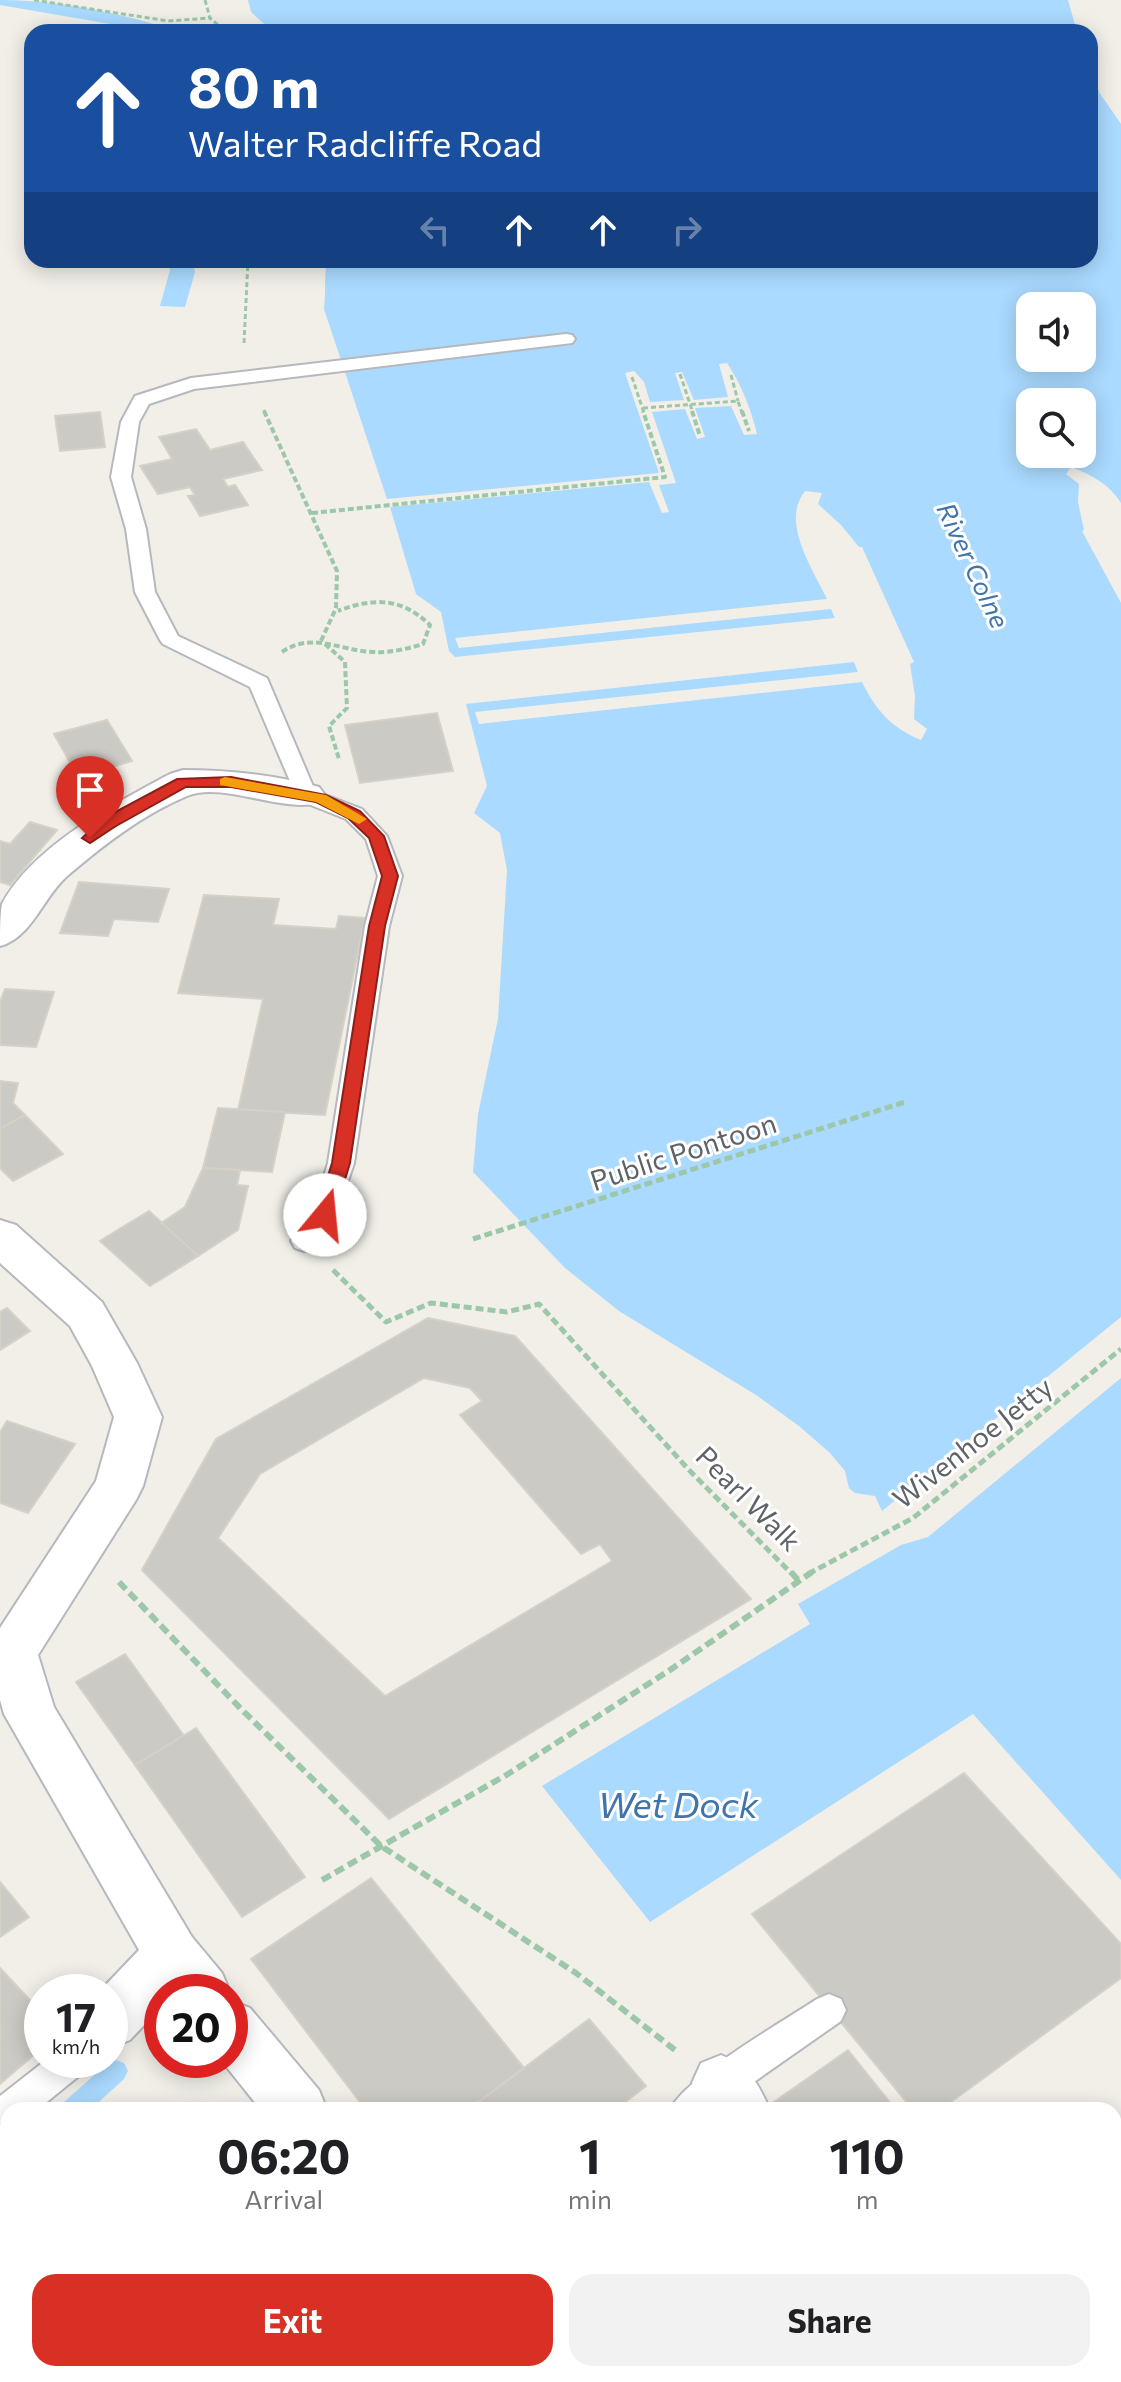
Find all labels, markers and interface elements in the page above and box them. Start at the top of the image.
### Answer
text: 80 m [188,51,319,120]
icon: ahead [56,56,160,160]
text: Walter Radcliffe Road [188,120,542,164]
icon: left [413,208,457,252]
icon: ahead [497,208,541,252]
icon: ahead [581,208,625,252]
icon: right [665,208,709,252]
map controls [1016,292,1096,468]
button: sound [1016,292,1096,372]
button: search [1016,388,1096,468]
water label: River Colne [931,497,1017,633]
pin [56,756,124,838]
icon: arrive [68,768,112,812]
street label: Public Pontoon [586,1105,780,1197]
position arrow [283,1173,367,1257]
street label: Wivenhoe Jetty [885,1369,1059,1515]
street label: Pearl Walk [690,1439,808,1557]
water label: Wet Dock [598,1781,760,1825]
speed limit sign: 20 [144,1974,248,2078]
text: 17 [56,1991,96,2040]
text: km/h [52,2034,100,2058]
text: 06:20 [217,2125,350,2184]
text: 1 [579,2125,601,2184]
text: 110 [829,2125,905,2184]
text: Arrival [245,2183,323,2214]
text: min [568,2183,612,2214]
text: m [856,2183,878,2214]
button: Exit [32,2274,553,2366]
button: Share [569,2274,1090,2366]

